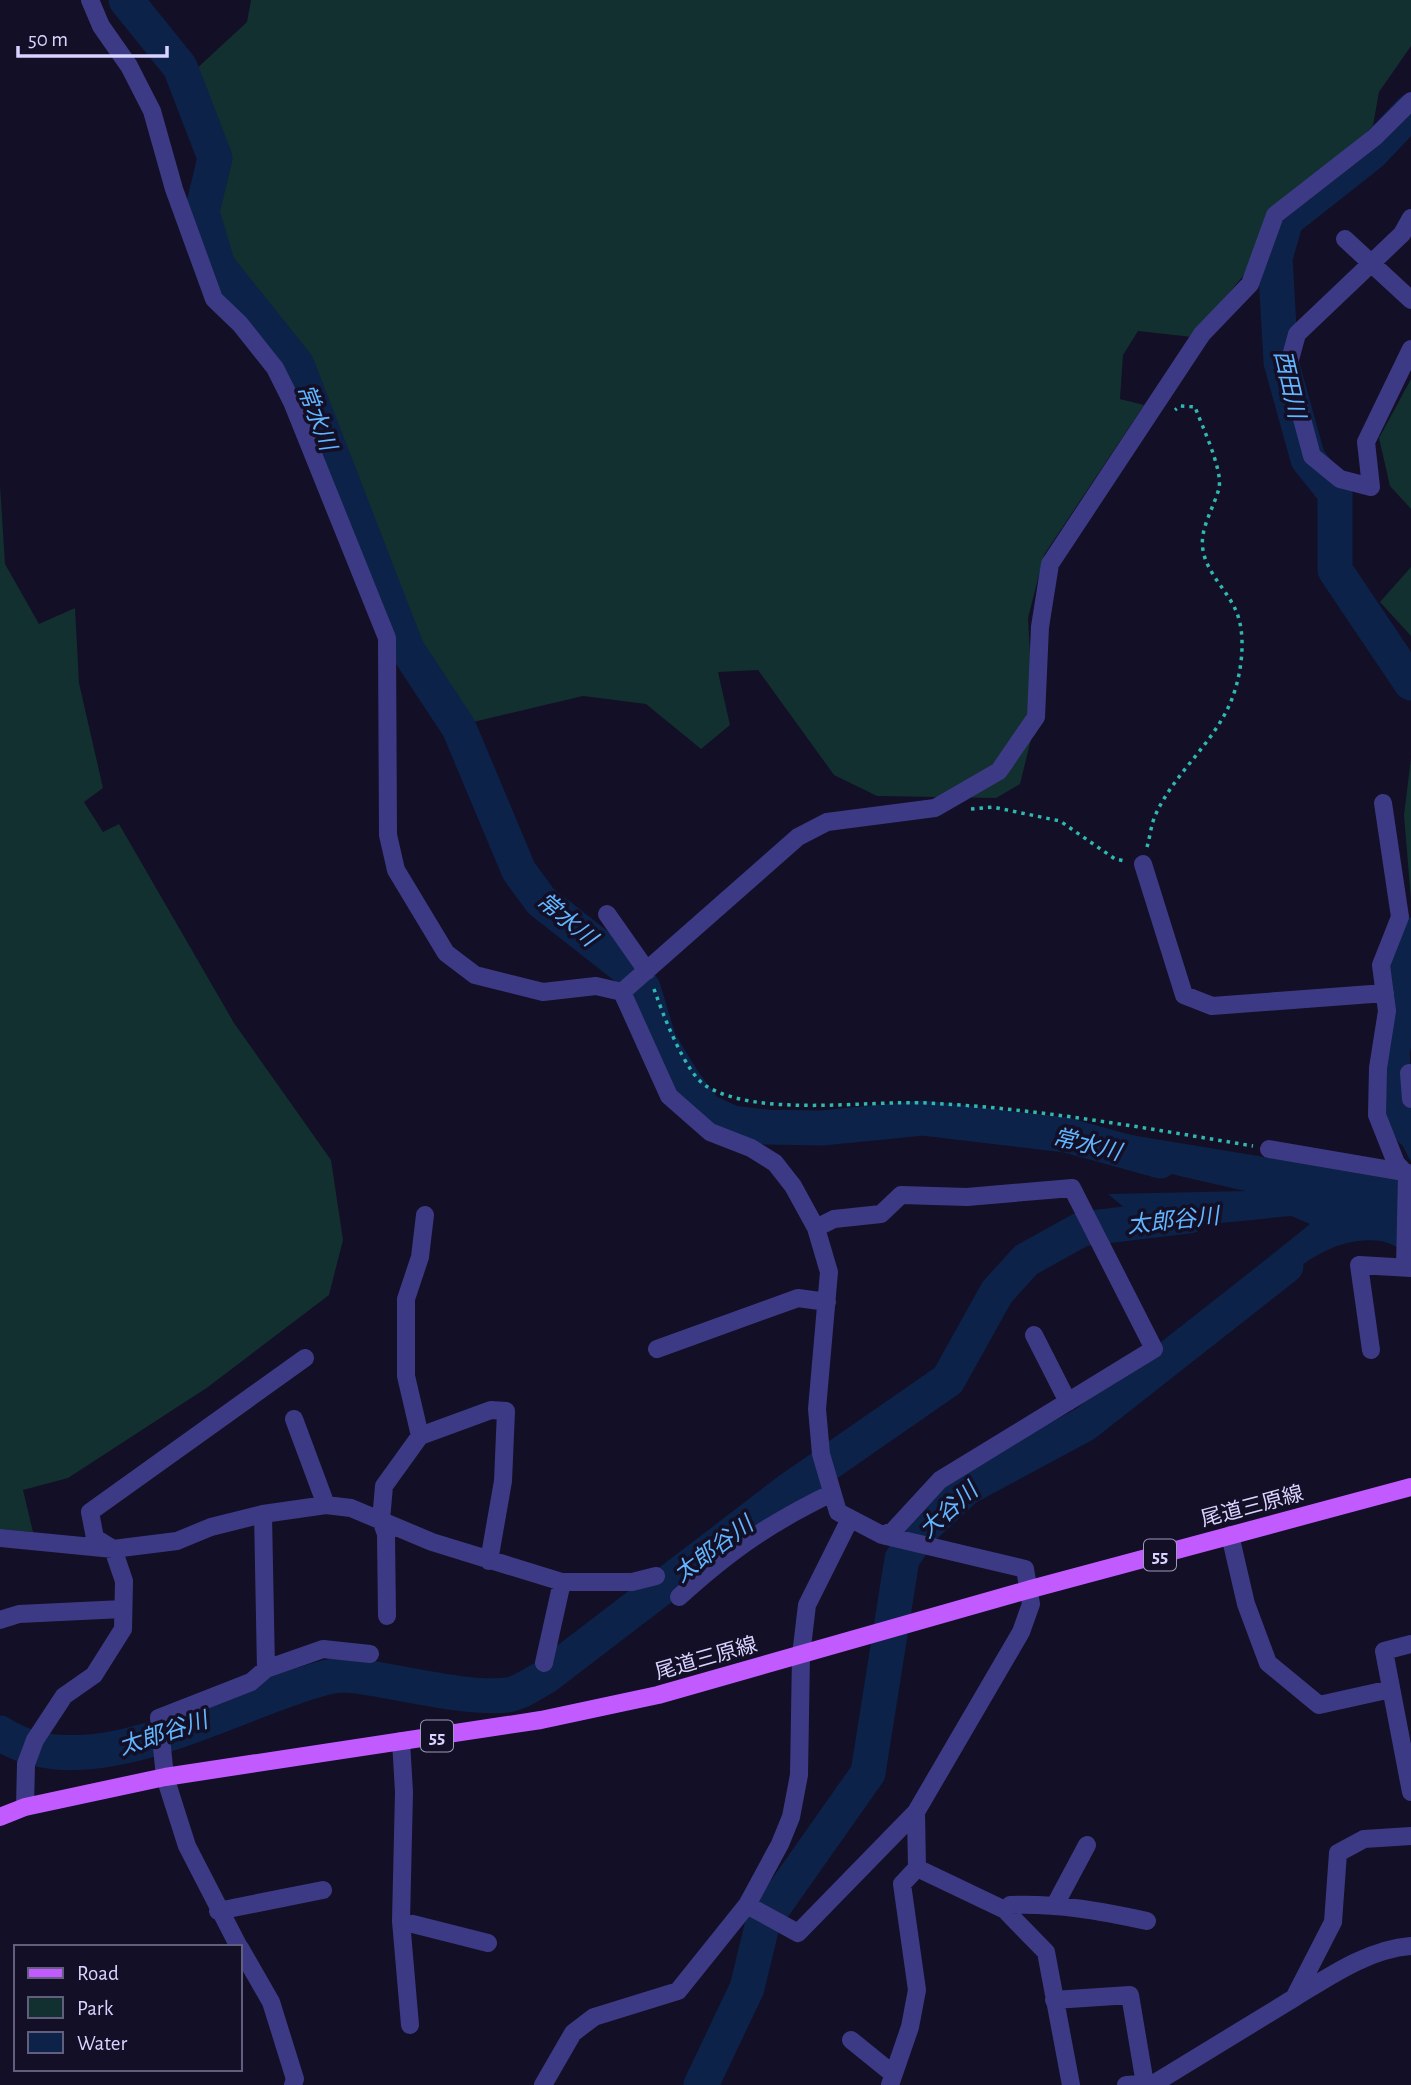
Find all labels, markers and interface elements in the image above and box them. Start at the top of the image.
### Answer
scale bar [18,14,166,58]
text: 50 m [28,29,68,50]
water label: 西田川 [1270,348,1309,423]
water label: 常水川 [292,380,342,457]
water label: 常水川 [532,888,603,953]
water label: 常水川 [1050,1124,1126,1166]
water label: 太郎谷川 [1126,1203,1223,1238]
water label: 大谷川 [914,1476,985,1543]
street label: 尾道三原線 [1198,1482,1306,1530]
water label: 太郎谷川 [669,1510,760,1587]
road number: 55 [1144,1540,1176,1570]
street label: 尾道三原線 [653,1633,759,1683]
water label: 太郎谷川 [116,1706,214,1760]
road number: 55 [421,1720,453,1752]
legend [14,1945,242,2071]
text: Road [77,1963,119,1984]
text: Park [77,1998,114,2019]
text: Water [77,2033,127,2054]

